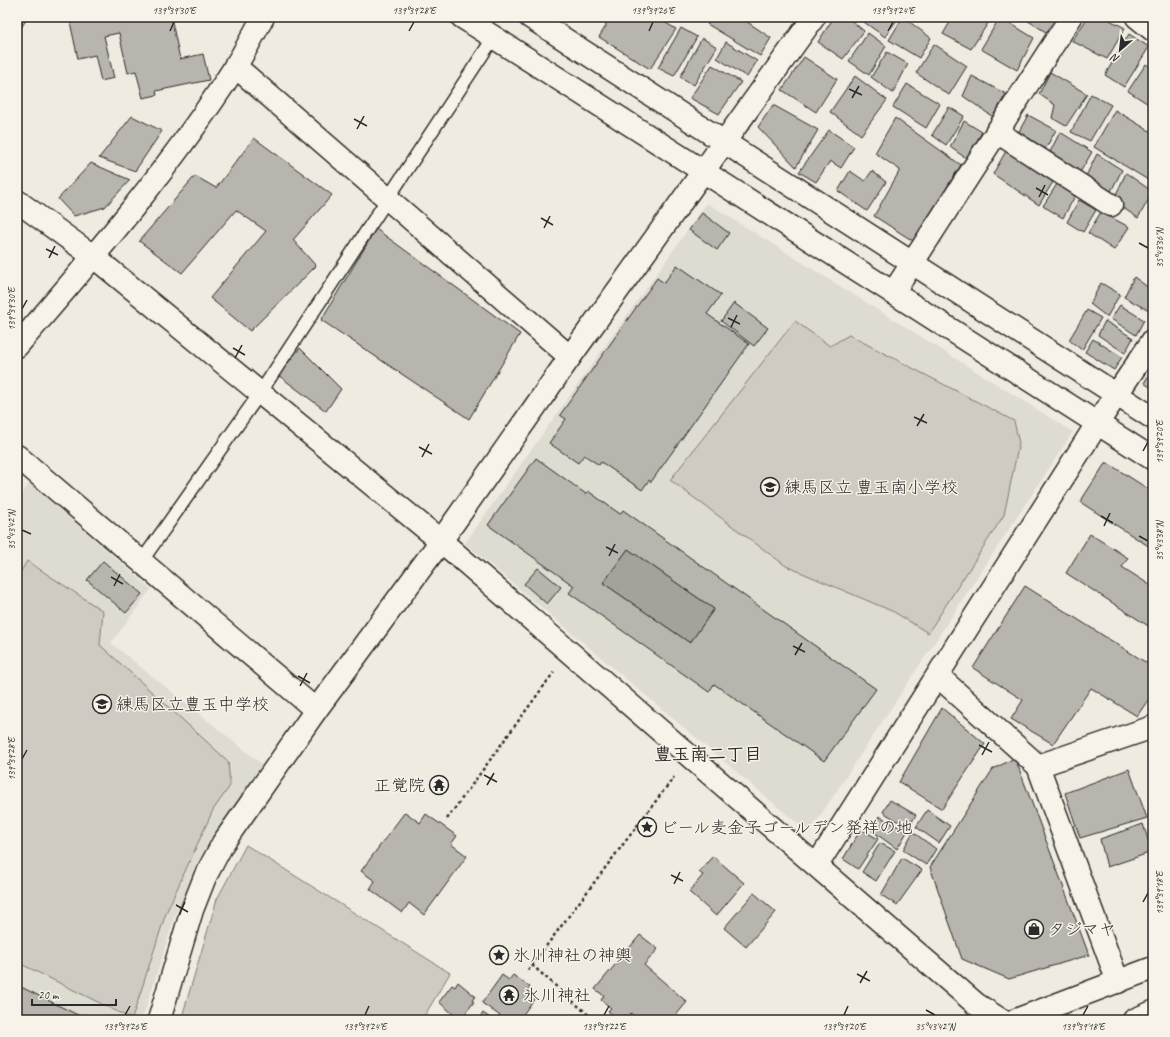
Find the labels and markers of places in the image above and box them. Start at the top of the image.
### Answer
school or university icon: 練馬区立 豊玉南小学校 [759,476,781,498]
place label: 練馬区立 豊玉南小学校 [784,477,958,498]
school or university icon: 練馬区立豊玉中学校 [91,693,113,715]
place label: 練馬区立豊玉中学校 [116,694,269,715]
temple icon: 正覚院 [428,774,450,796]
place label: 正覚院 [374,775,425,796]
place icon: ビール麦金子ゴールデン発祥の地 [636,816,658,838]
place label: ビール麦金子ゴールデン発祥の地 [661,817,913,838]
shop icon: タジマヤ [1023,918,1045,940]
place label: タジマヤ [1048,919,1116,940]
place icon: 氷川神社の神輿 [488,944,510,966]
place label: 氷川神社の神輿 [513,945,632,966]
temple icon: 氷川神社 [498,984,520,1006]
place label: 氷川神社 [523,985,591,1006]

